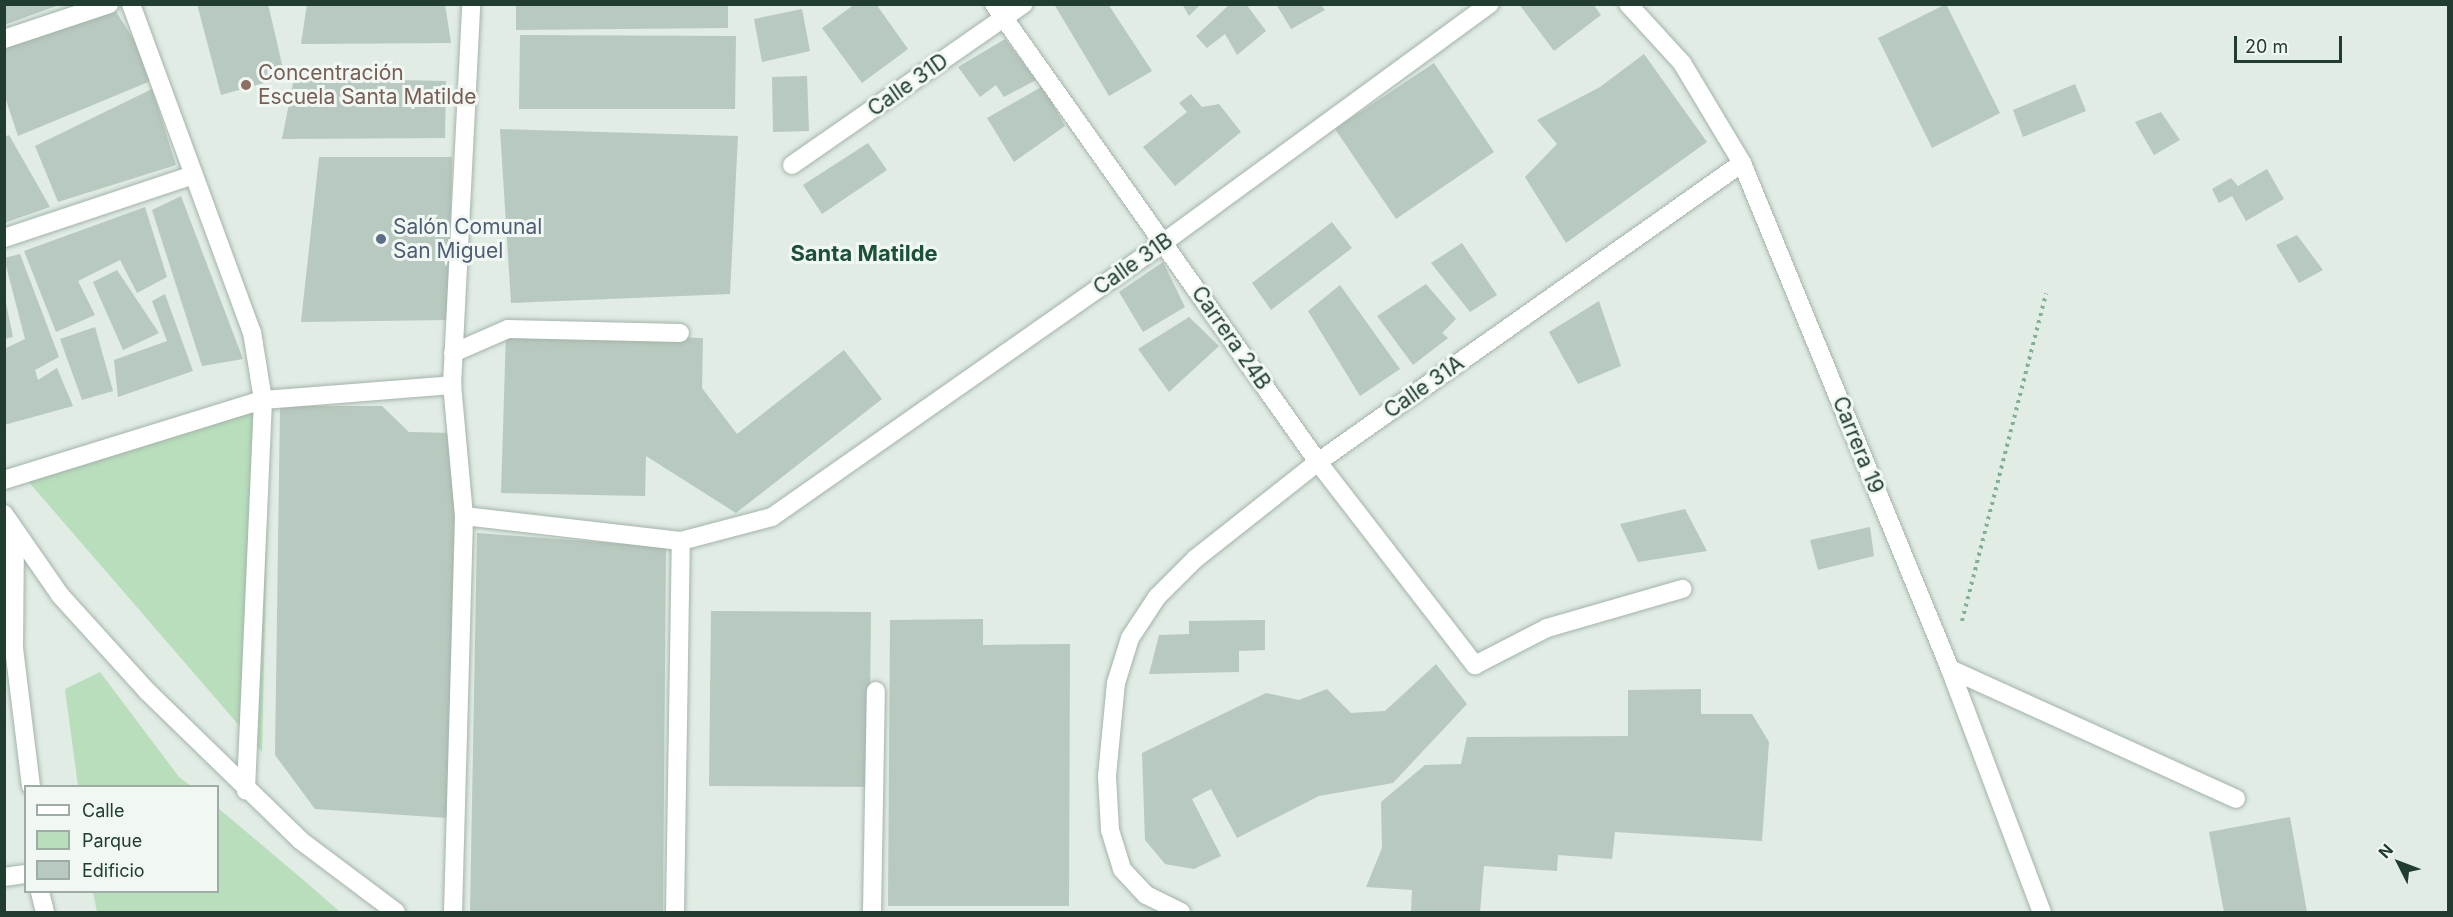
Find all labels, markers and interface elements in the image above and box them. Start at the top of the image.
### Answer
scale bar [2237,24,2345,62]
text: 20 m [2245,36,2288,57]
street label: Calle 31D [863,48,953,122]
place label: Concentración Escuela Santa Matilde [258,60,476,110]
marker: Concentración Escuela Santa Matilde [239,78,253,92]
place label: Salón Comunal San Miguel [393,214,542,264]
street label: Calle 31B [1089,228,1177,300]
marker: Salón Comunal San Miguel [374,232,388,246]
district label: Santa Matilde [790,241,938,267]
street label: Carrera 24B [1186,281,1276,395]
street label: Calle 31A [1379,350,1469,424]
street label: Carrera 19 [1827,393,1889,497]
legend [24,785,219,893]
text: Calle [82,800,124,821]
text: Parque [82,830,142,851]
north arrow [2369,833,2429,893]
text: N [2374,840,2397,862]
text: Edificio [82,860,145,881]

